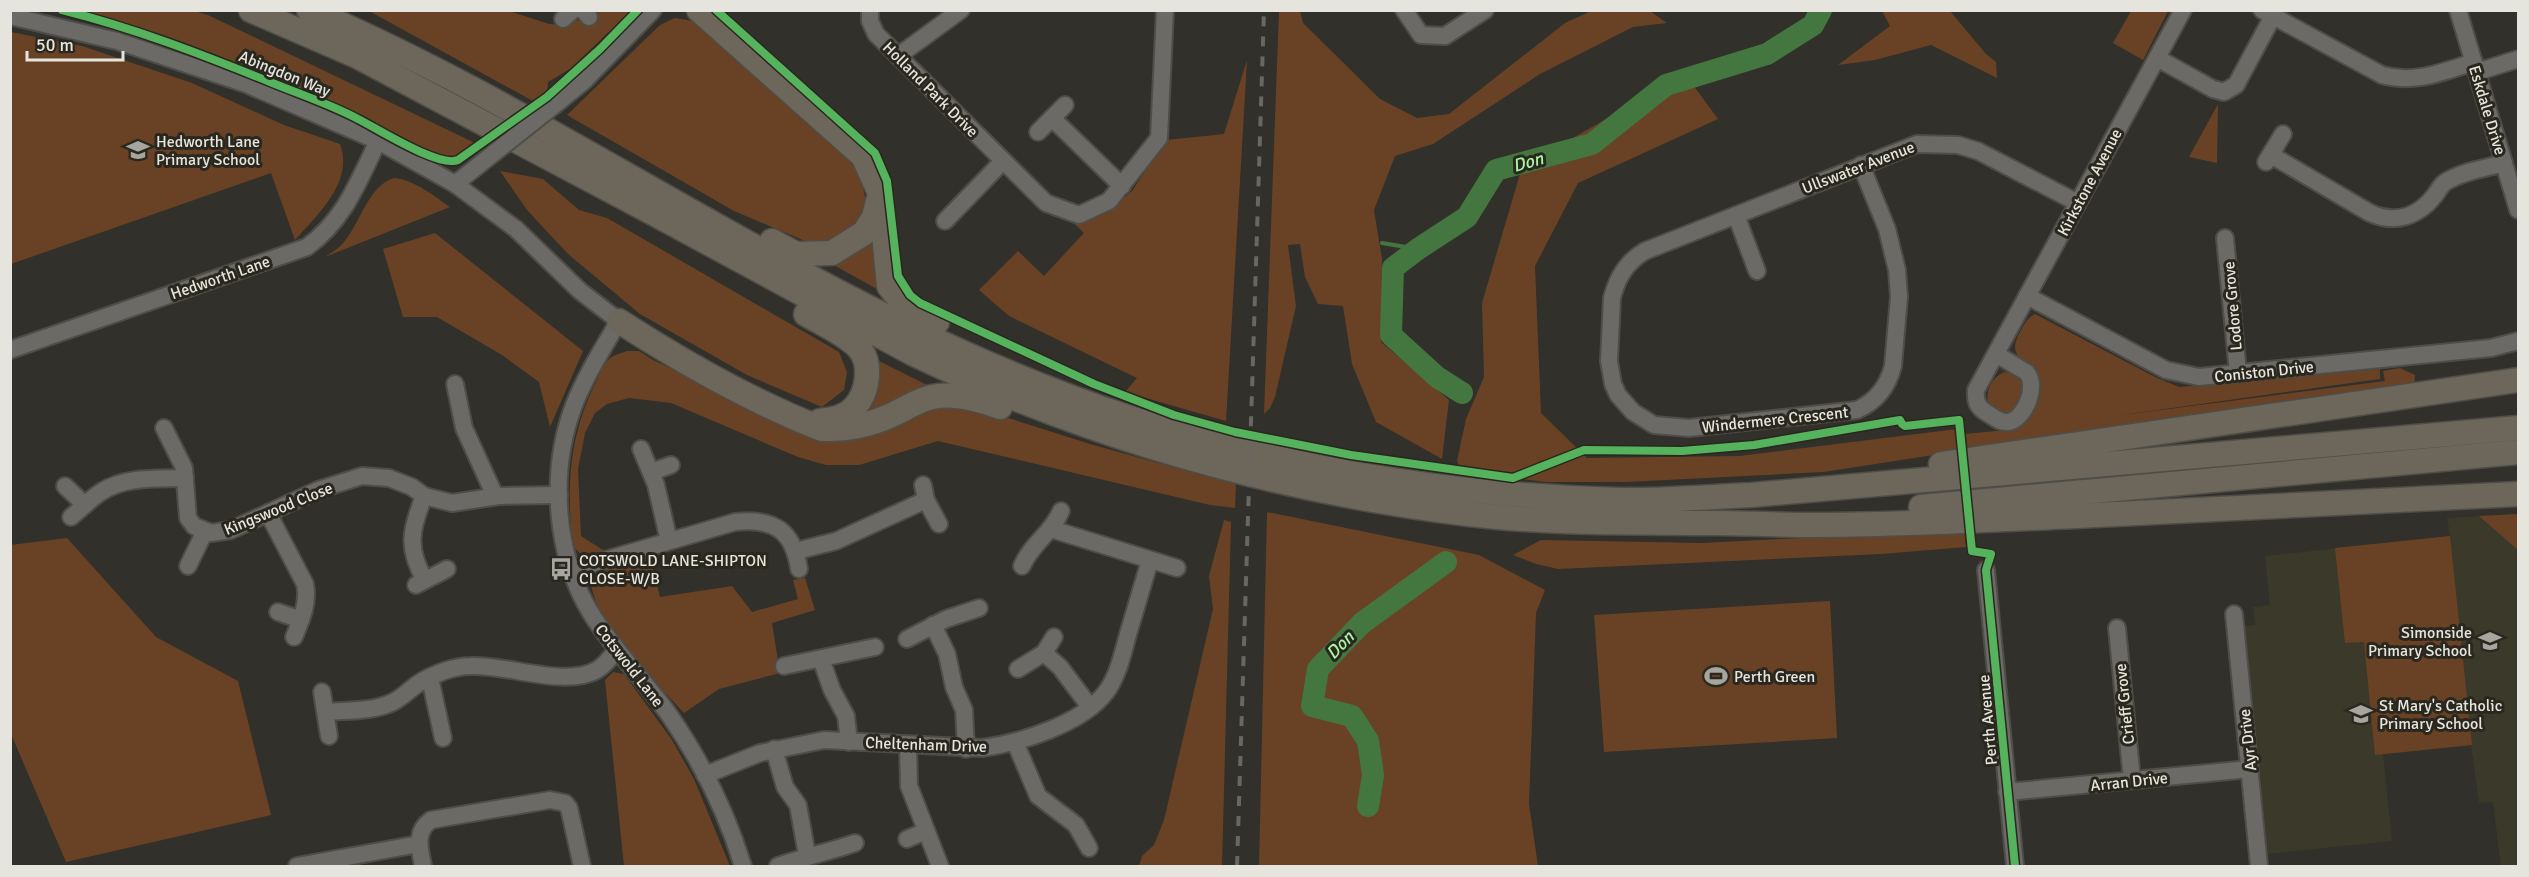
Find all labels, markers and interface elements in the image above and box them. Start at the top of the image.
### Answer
scale bar [27,24,123,62]
text: 50 m [36,34,74,56]
street label: Holland Park Drive [878,38,982,142]
street label: Abingdon Way [236,46,334,102]
street label: Eskdale Drive [2464,63,2510,157]
street label: Kirkstone Avenue [2053,125,2127,240]
place label: Hedworth Lane Primary School [156,132,260,170]
school or university icon: Hedworth Lane Primary School [125,137,151,163]
street label: Ullswater Avenue [1799,137,1918,199]
water label: Don [1510,147,1547,177]
street label: Hedworth Lane [168,252,273,304]
street label: Lodore Grove [2219,261,2247,351]
street label: Coniston Drive [2213,357,2315,387]
street label: Windermere Crescent [1701,402,1850,438]
street label: Kingswood Close [221,478,336,540]
place label: COTSWOLD LANE-SHIPTON CLOSE-W/B [579,551,767,589]
bus stop icon: COTSWOLD LANE-SHIPTON CLOSE-W/B [548,556,574,582]
street label: Cotswold Lane [591,620,668,711]
place label: Simonside Primary School [2368,623,2472,661]
water label: Don [1321,625,1359,664]
school or university icon: Simonside Primary School [2477,628,2503,654]
sports icon: Perth Green [1703,663,1729,689]
street label: Crieff Grove [2111,663,2139,745]
place label: Perth Green [1734,667,1815,687]
street label: Perth Avenue [1974,674,2002,766]
place label: St Mary's Catholic Primary School [2379,696,2502,734]
school or university icon: St Mary's Catholic Primary School [2348,701,2374,727]
street label: Ayr Drive [2235,708,2261,772]
street label: Cheltenham Drive [865,733,987,757]
street label: Arran Drive [2089,768,2169,796]

